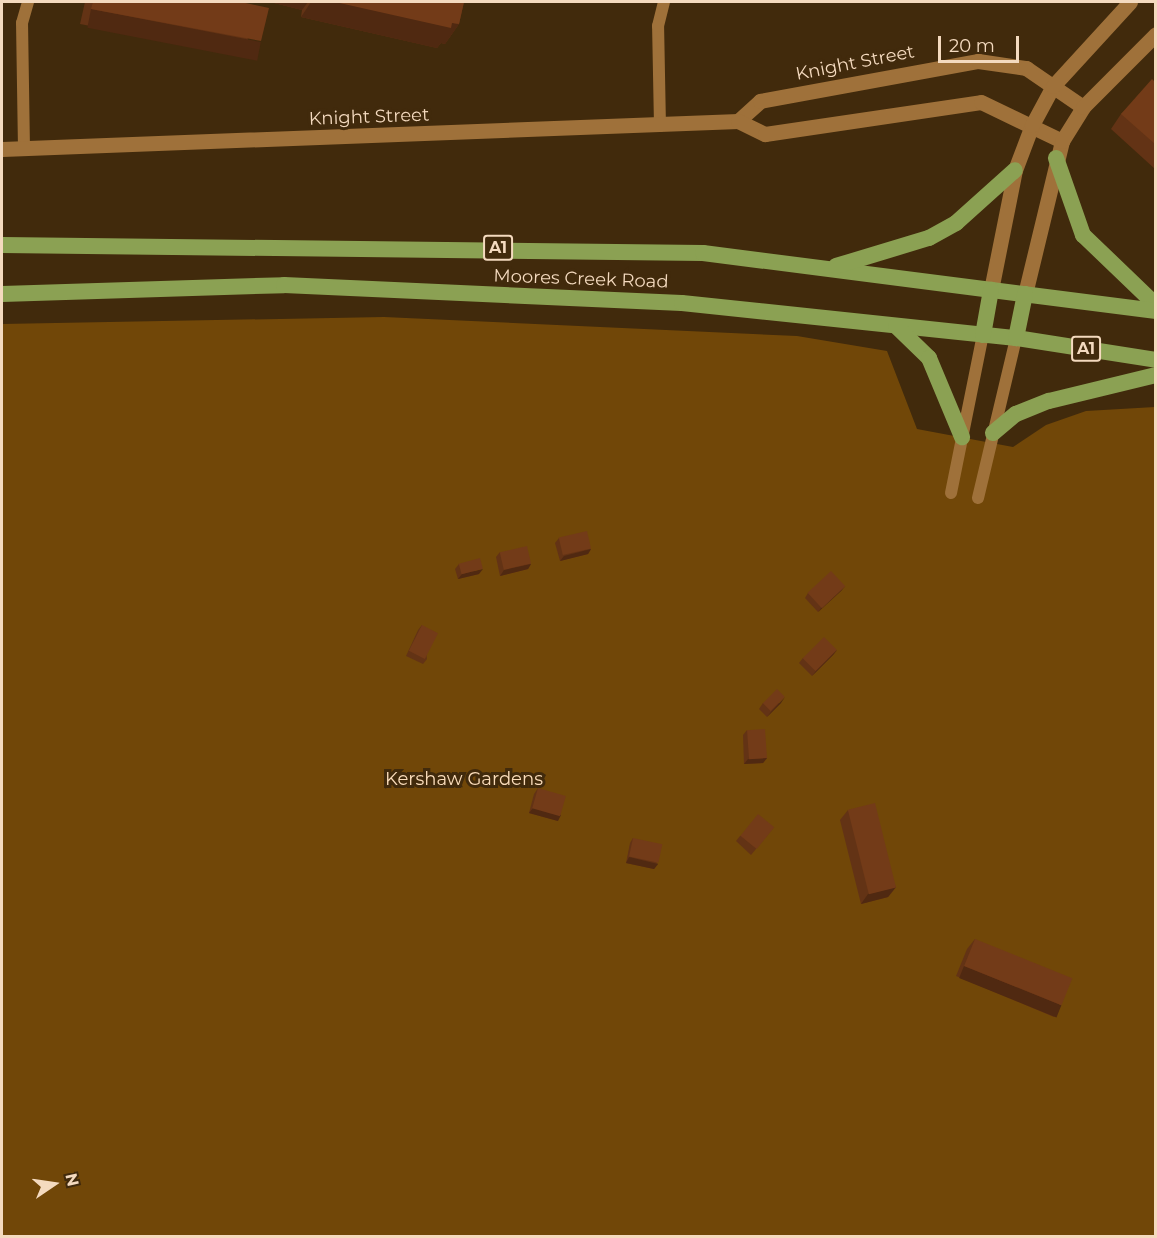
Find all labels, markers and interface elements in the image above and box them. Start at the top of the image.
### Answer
scale bar [941,24,1022,62]
text: 20 m [949,35,995,57]
street label: Knight Street [794,41,916,85]
street label: Knight Street [308,104,430,130]
road number: A1 [483,235,513,261]
street label: Moores Creek Road [493,265,669,293]
road number: A1 [1071,336,1101,362]
park label: Kershaw Gardens [385,768,543,790]
north arrow [24,1154,84,1214]
text: N [61,1171,83,1188]

